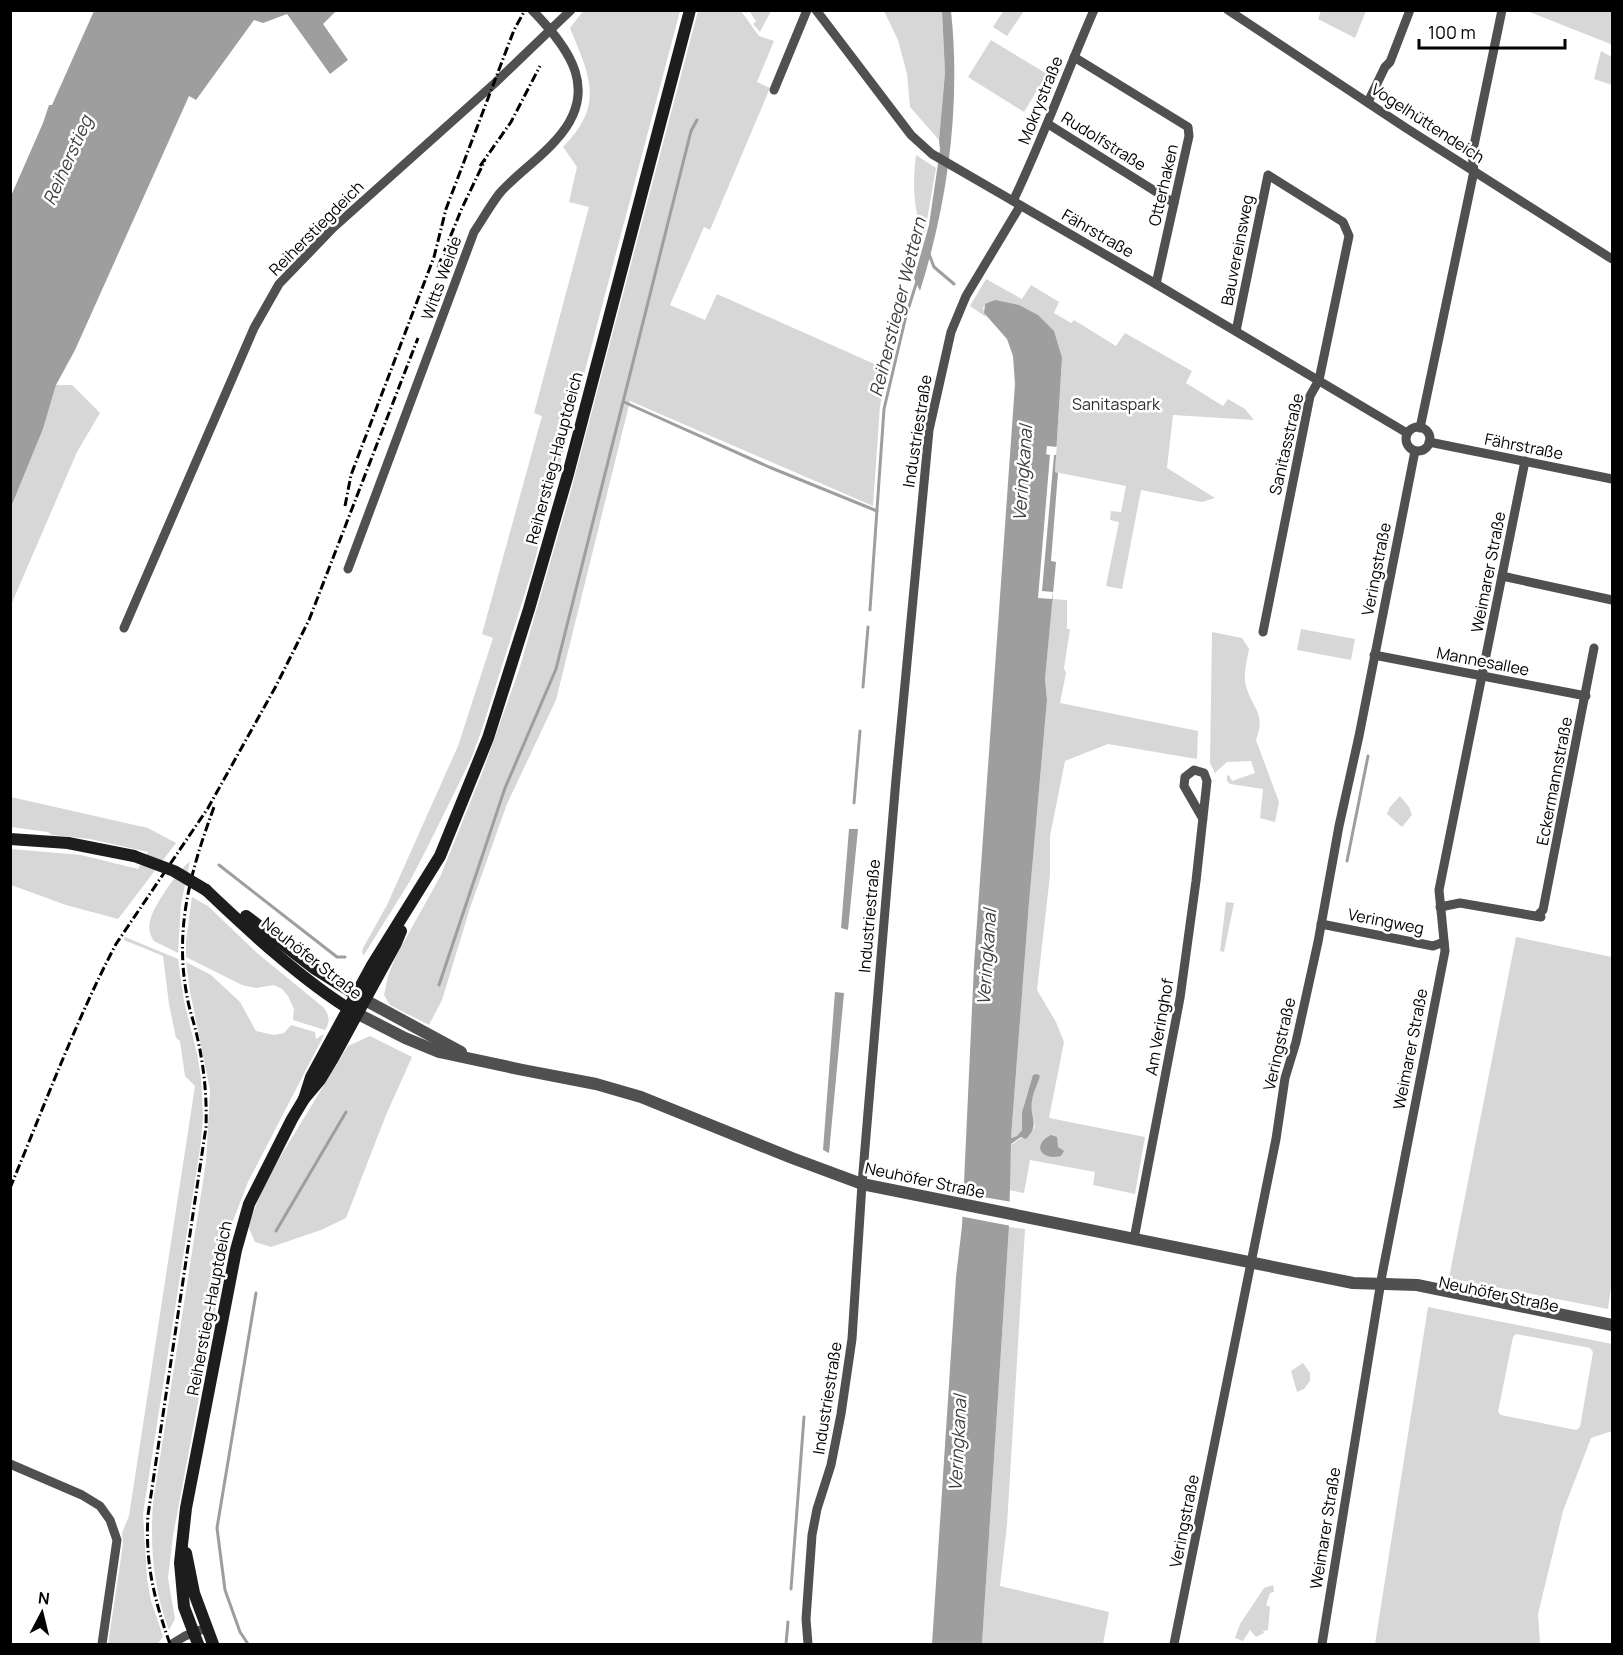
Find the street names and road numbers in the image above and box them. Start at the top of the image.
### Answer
street label: Mokrystraße [1012,53,1068,147]
street label: Vogelhüttendeich [1367,78,1489,168]
street label: Rudolfstraße [1057,106,1151,176]
street label: Otterhaken [1143,142,1183,228]
street label: Reiherstiegdeich [264,176,368,280]
street label: Bauvereinsweg [1215,193,1259,307]
street label: Fährstraße [1058,204,1138,262]
street label: Witts Weide [416,233,466,323]
street label: Reiherstieg-Hauptdeich [520,369,588,547]
street label: Industriestraße [897,373,937,489]
street label: Sanitasstraße [1264,391,1308,497]
street label: Fährstraße [1483,428,1565,464]
street label: Weimarer Straße [1465,510,1511,634]
street label: Veringstraße [1356,520,1396,618]
street label: Mannesallee [1435,641,1531,681]
street label: Eckermannstraße [1531,715,1577,847]
street label: Industriestraße [853,858,885,974]
street label: Veringweg [1346,903,1426,939]
street label: Neuhöfer Straße [257,912,367,1004]
street label: Am Veringhof [1140,976,1178,1077]
street label: Weimarer Straße [1387,987,1433,1111]
street label: Veringstraße [1258,995,1300,1093]
street label: Neuhöfer Straße [863,1157,987,1203]
street label: Reiherstieg-Hauptdeich [181,1219,237,1397]
street label: Neuhöfer Straße [1437,1271,1561,1317]
street label: Industriestraße [807,1340,847,1456]
street label: Weimarer Straße [1305,1466,1345,1590]
street label: Veringstraße [1164,1472,1204,1570]

